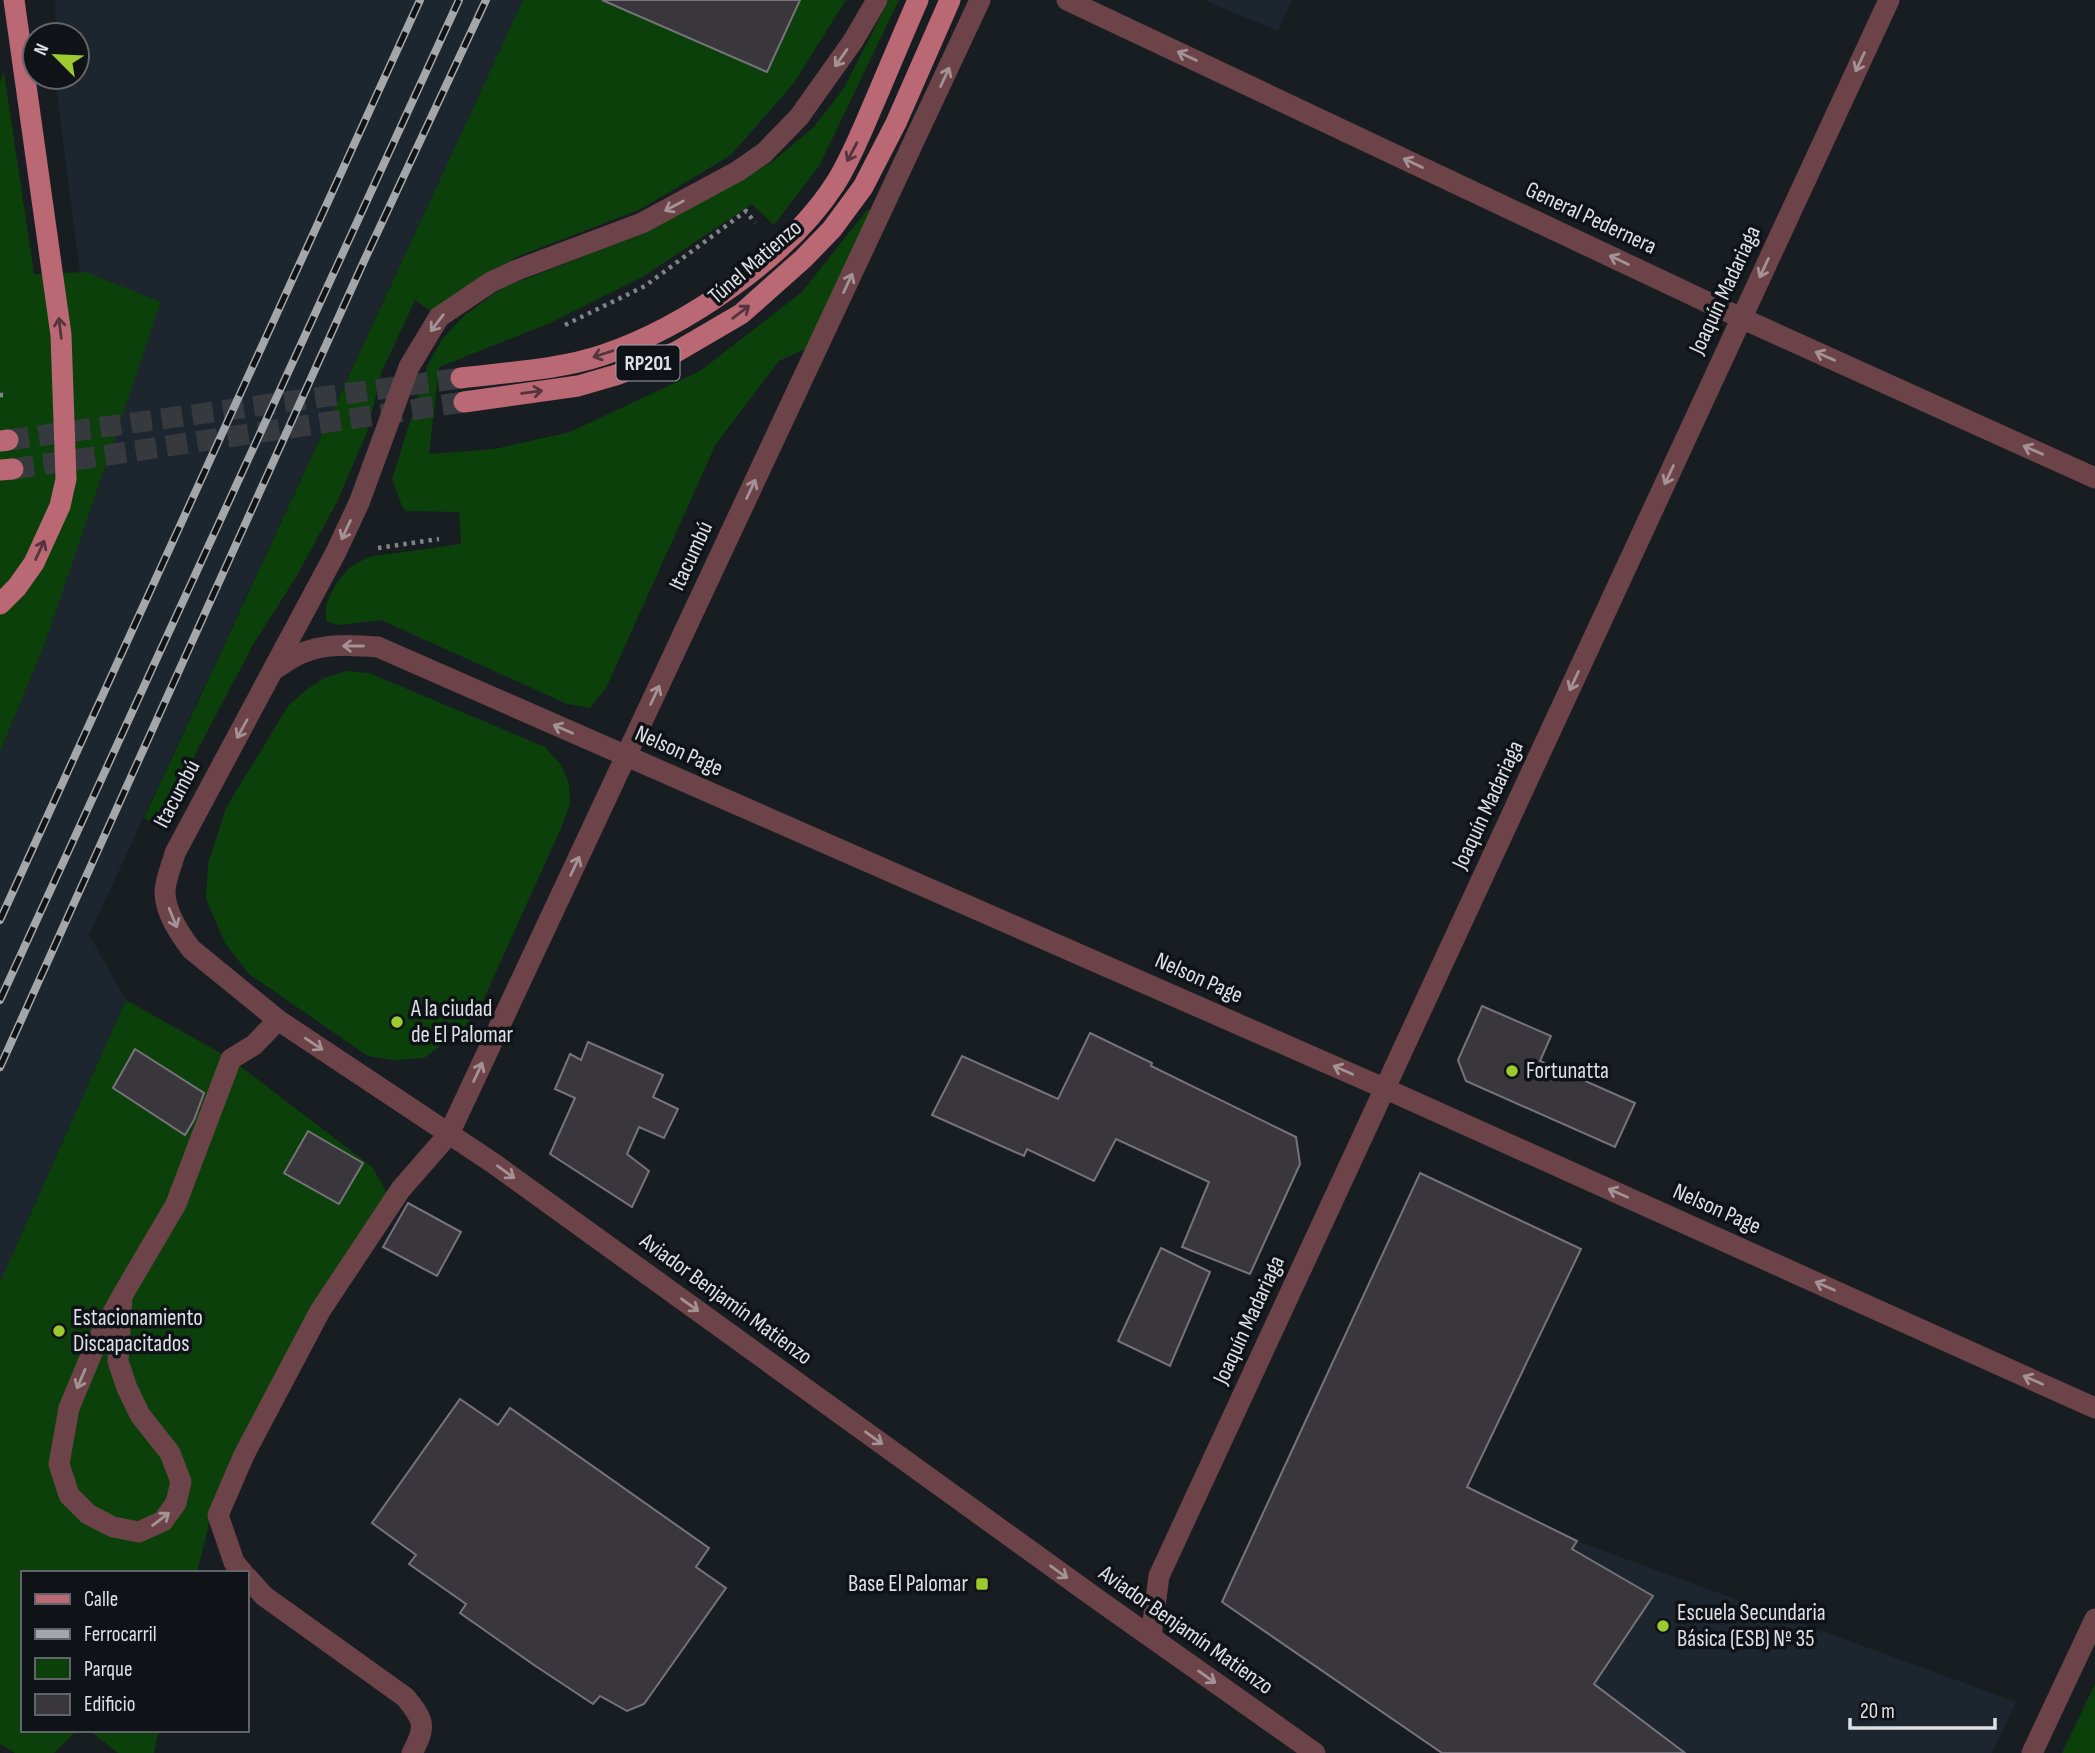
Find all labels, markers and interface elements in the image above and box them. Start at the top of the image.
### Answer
north arrow [21,21,91,91]
text: N [29,40,54,59]
one-way arrow [834,48,848,67]
one-way arrow [1177,49,1198,62]
one-way arrow [1853,51,1867,72]
one-way arrow [939,66,952,87]
one-way arrow [844,142,858,162]
one-way arrow [1403,156,1424,169]
street label: General Pedernera [1521,175,1661,261]
one-way arrow [664,200,685,213]
street label: Túnel Matienzo [703,214,807,310]
street label: Joaquín Madariaga [1683,221,1767,360]
one-way arrow [1609,253,1630,266]
one-way arrow [1757,257,1771,278]
one-way arrow [842,272,855,294]
one-way arrow [732,305,751,320]
one-way arrow [430,314,445,333]
one-way arrow [53,317,66,339]
road number: RP201 [616,346,680,380]
one-way arrow [592,349,614,361]
one-way arrow [1815,349,1837,362]
one-way arrow [520,386,543,399]
one-way arrow [2023,442,2044,456]
one-way arrow [1662,464,1675,485]
one-way arrow [746,478,759,499]
street label: Itacumbú [663,517,719,595]
one-way arrow [339,519,352,541]
one-way arrow [34,540,48,561]
one-way arrow [342,639,365,653]
one-way arrow [1567,670,1580,691]
one-way arrow [649,684,662,706]
one-way arrow [234,718,248,739]
street label: Nelson Page [631,719,727,783]
one-way arrow [553,722,575,735]
street label: Joaquín Madariaga [1446,736,1530,875]
street label: Itacumbú [147,755,207,833]
one-way arrow [569,856,582,877]
one-way arrow [168,907,181,929]
street label: Nelson Page [1151,946,1247,1010]
place label: A la ciudad de El Palomar [410,995,514,1049]
marker: A la ciudad de El Palomar [389,1014,405,1030]
one-way arrow [304,1037,324,1051]
place label: Fortunatta [1526,1057,1609,1085]
one-way arrow [472,1062,485,1083]
one-way arrow [1333,1063,1354,1076]
marker: Fortunatta [1504,1063,1520,1079]
one-way arrow [496,1165,515,1179]
street label: Nelson Page [1669,1177,1765,1241]
one-way arrow [1608,1186,1629,1199]
street label: Aviador Benjamín Matienzo [634,1226,818,1371]
street label: Joaquín Madariaga [1207,1251,1291,1390]
one-way arrow [1815,1279,1836,1292]
one-way arrow [680,1298,699,1312]
place label: Estacionamiento Discapacitados [73,1304,203,1358]
marker: Estacionamiento Discapacitados [51,1323,67,1339]
one-way arrow [74,1368,87,1390]
one-way arrow [2023,1373,2044,1386]
one-way arrow [865,1431,883,1446]
one-way arrow [151,1512,170,1527]
street label: Aviador Benjamín Matienzo [1093,1559,1278,1701]
one-way arrow [1049,1565,1068,1579]
place label: Base El Palomar [848,1570,968,1598]
legend [21,1571,248,1732]
marker: Base El Palomar [974,1576,990,1592]
text: Calle [84,1587,118,1612]
place label: Escuela Secundaria Básica (ESB) Nº 35 [1677,1599,1826,1653]
marker: Escuela Secundaria Básica (ESB) Nº 35 [1655,1618,1671,1634]
text: Ferrocarril [84,1622,157,1647]
text: Parque [84,1657,132,1682]
one-way arrow [1197,1670,1216,1684]
scale bar [1850,1686,1995,1730]
text: Edificio [84,1692,135,1717]
text: 20 m [1860,1699,1895,1724]

